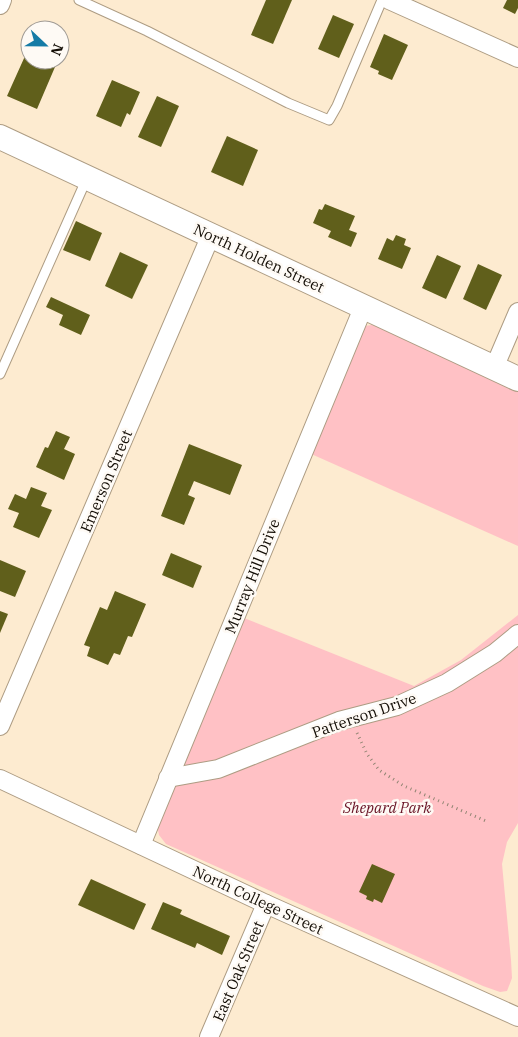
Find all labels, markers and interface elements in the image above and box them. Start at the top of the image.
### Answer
north arrow [20,20,70,70]
text: N [47,41,67,58]
street label: North Holden Street [191,219,327,297]
street label: Emerson Street [76,427,136,535]
street label: Murray Hill Drive [220,516,284,636]
street label: Patterson Drive [309,688,419,742]
park label: Shepard Park [342,798,431,817]
street label: North College Street [190,861,326,939]
street label: East Oak Street [208,918,268,1024]

